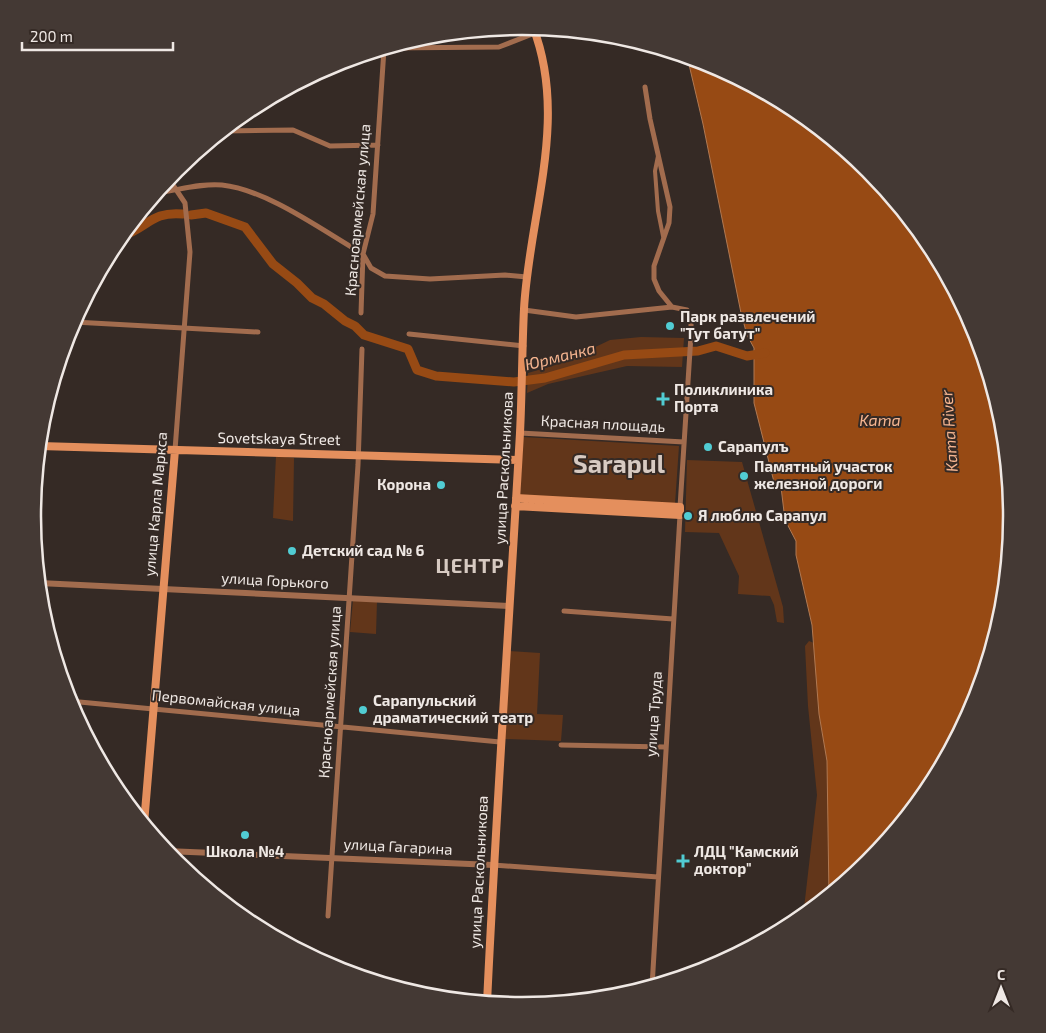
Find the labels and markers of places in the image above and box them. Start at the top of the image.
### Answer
place label: Парк развлечений "Тут батут" [680,307,816,342]
marker: Парк развлечений "Тут батут" [664,320,676,332]
place label: Поликлиника Порта [674,380,773,415]
marker: Поликлиника Порта [656,392,670,406]
place label: Сарапулъ [718,437,789,455]
marker: Сарапулъ [702,441,714,453]
place label: Памятный участок железной дороги [754,457,893,492]
marker: Памятный участок железной дороги [738,470,750,482]
place label: Корона [377,475,431,493]
marker: Корона [435,479,447,491]
place label: Я люблю Сарапул [698,506,827,524]
marker: Я люблю Сарапул [682,510,694,522]
place label: Детский сад № 6 [302,541,425,559]
marker: Детский сад № 6 [286,545,298,557]
place label: Сарапульский драматический театр [373,691,533,726]
marker: Сарапульский драматический театр [357,704,369,716]
marker: Школа №4 [239,829,251,841]
place label: Школа №4 [206,842,285,860]
place label: ЛДЦ "Камский доктор" [694,842,799,877]
marker: ЛДЦ "Камский доктор" [676,854,690,868]

